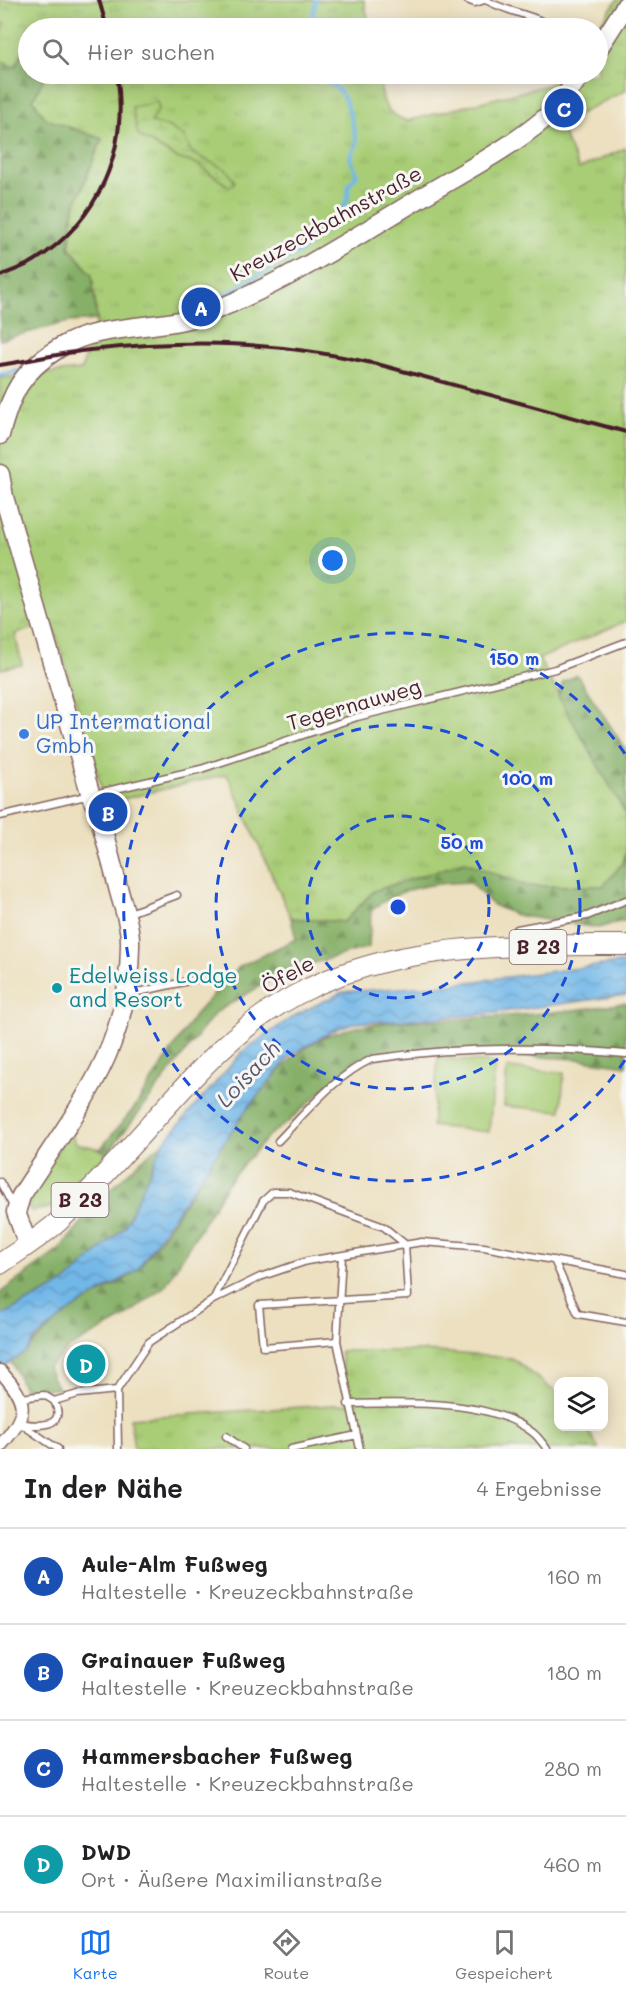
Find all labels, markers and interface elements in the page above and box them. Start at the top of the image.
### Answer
search box [18,18,608,84]
icon: search [39,35,72,68]
text: Hier suchen [87,37,215,66]
pin: C [544,86,584,130]
street label: Kreuzeckbahnstraße [225,159,426,287]
pin: A [182,284,220,330]
your location [318,546,347,575]
text: 150 m [489,646,539,670]
street label: Tegernauweg [283,672,424,736]
place label: UP Intermational Gmbh [36,707,211,758]
marker: UP Intermational Gmbh [17,727,31,741]
text: 100 m [501,766,553,790]
pin: B [88,790,128,834]
text: 50 m [441,830,483,854]
centre of rings [388,897,408,917]
road number: B 23 [510,930,566,964]
street label: Öfele [256,949,318,999]
place label: Edelweiss Lodge and Resort [69,961,237,1012]
marker: Edelweiss Lodge and Resort [50,981,64,995]
water label: Loisach [209,1034,286,1113]
road number: B 23 [52,1183,109,1217]
pin: D [66,1342,106,1386]
map controls [554,1377,608,1431]
button: layers [554,1377,608,1431]
text: In der Nähe [24,1471,183,1505]
text: 4 Ergebnisse [477,1475,602,1501]
text: Aule-Alm Fußweg [81,1549,268,1578]
text: A [37,1563,50,1589]
text: 160 m [546,1563,602,1589]
text: Haltestelle · Kreuzeckbahnstraße [81,1578,414,1604]
text: Grainauer Fußweg [81,1645,285,1674]
text: B [37,1659,50,1685]
text: 180 m [546,1659,602,1685]
text: Haltestelle · Kreuzeckbahnstraße [81,1674,414,1700]
text: Hammersbacher Fußweg [81,1741,352,1770]
text: C [36,1755,51,1781]
text: 280 m [544,1755,602,1781]
text: Haltestelle · Kreuzeckbahnstraße [81,1770,414,1796]
text: DWD [81,1837,131,1866]
text: D [36,1851,51,1877]
text: 460 m [544,1851,602,1877]
text: Ort · Äußere Maximilianstraße [81,1866,383,1892]
tab: Karte [73,1926,118,1983]
tab: Route [264,1926,309,1983]
tab: Gespeichert [455,1926,553,1983]

